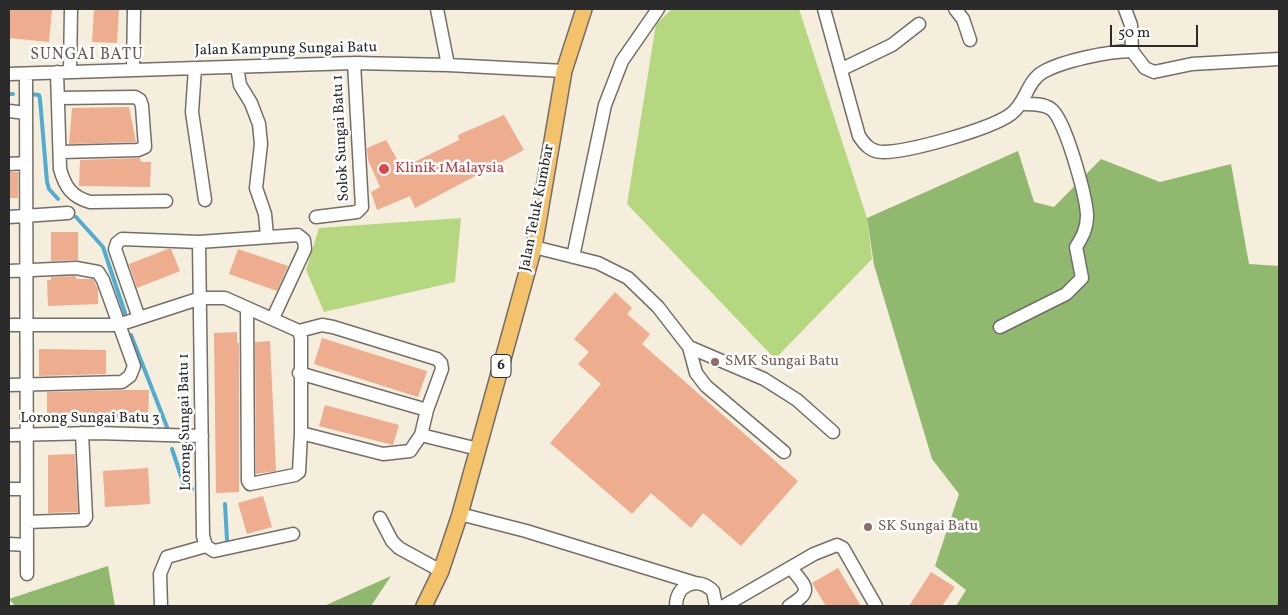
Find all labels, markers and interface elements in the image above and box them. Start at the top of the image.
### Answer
scale bar [1113,15,1200,47]
text: 50 m [1118,23,1150,44]
street label: Jalan Kampung Sungai Batu [195,39,377,61]
district label: SUNGAI BATU [29,46,145,66]
street label: Solok Sungai Batu 1 [330,74,354,202]
street label: Jalan Teluk Kumbar [517,143,559,273]
place label: Klinik 1Malaysia [395,160,504,178]
marker: Klinik 1Malaysia [377,162,391,176]
street label: Lorong Sungai Batu 1 [176,353,196,491]
place label: SMK Sungai Batu [725,353,839,371]
road number: 6 [491,354,511,378]
marker: SMK Sungai Batu [709,356,721,368]
street label: Lorong Sungai Batu 3 [20,410,160,428]
place label: SK Sungai Batu [878,518,978,536]
marker: SK Sungai Batu [862,521,874,533]

